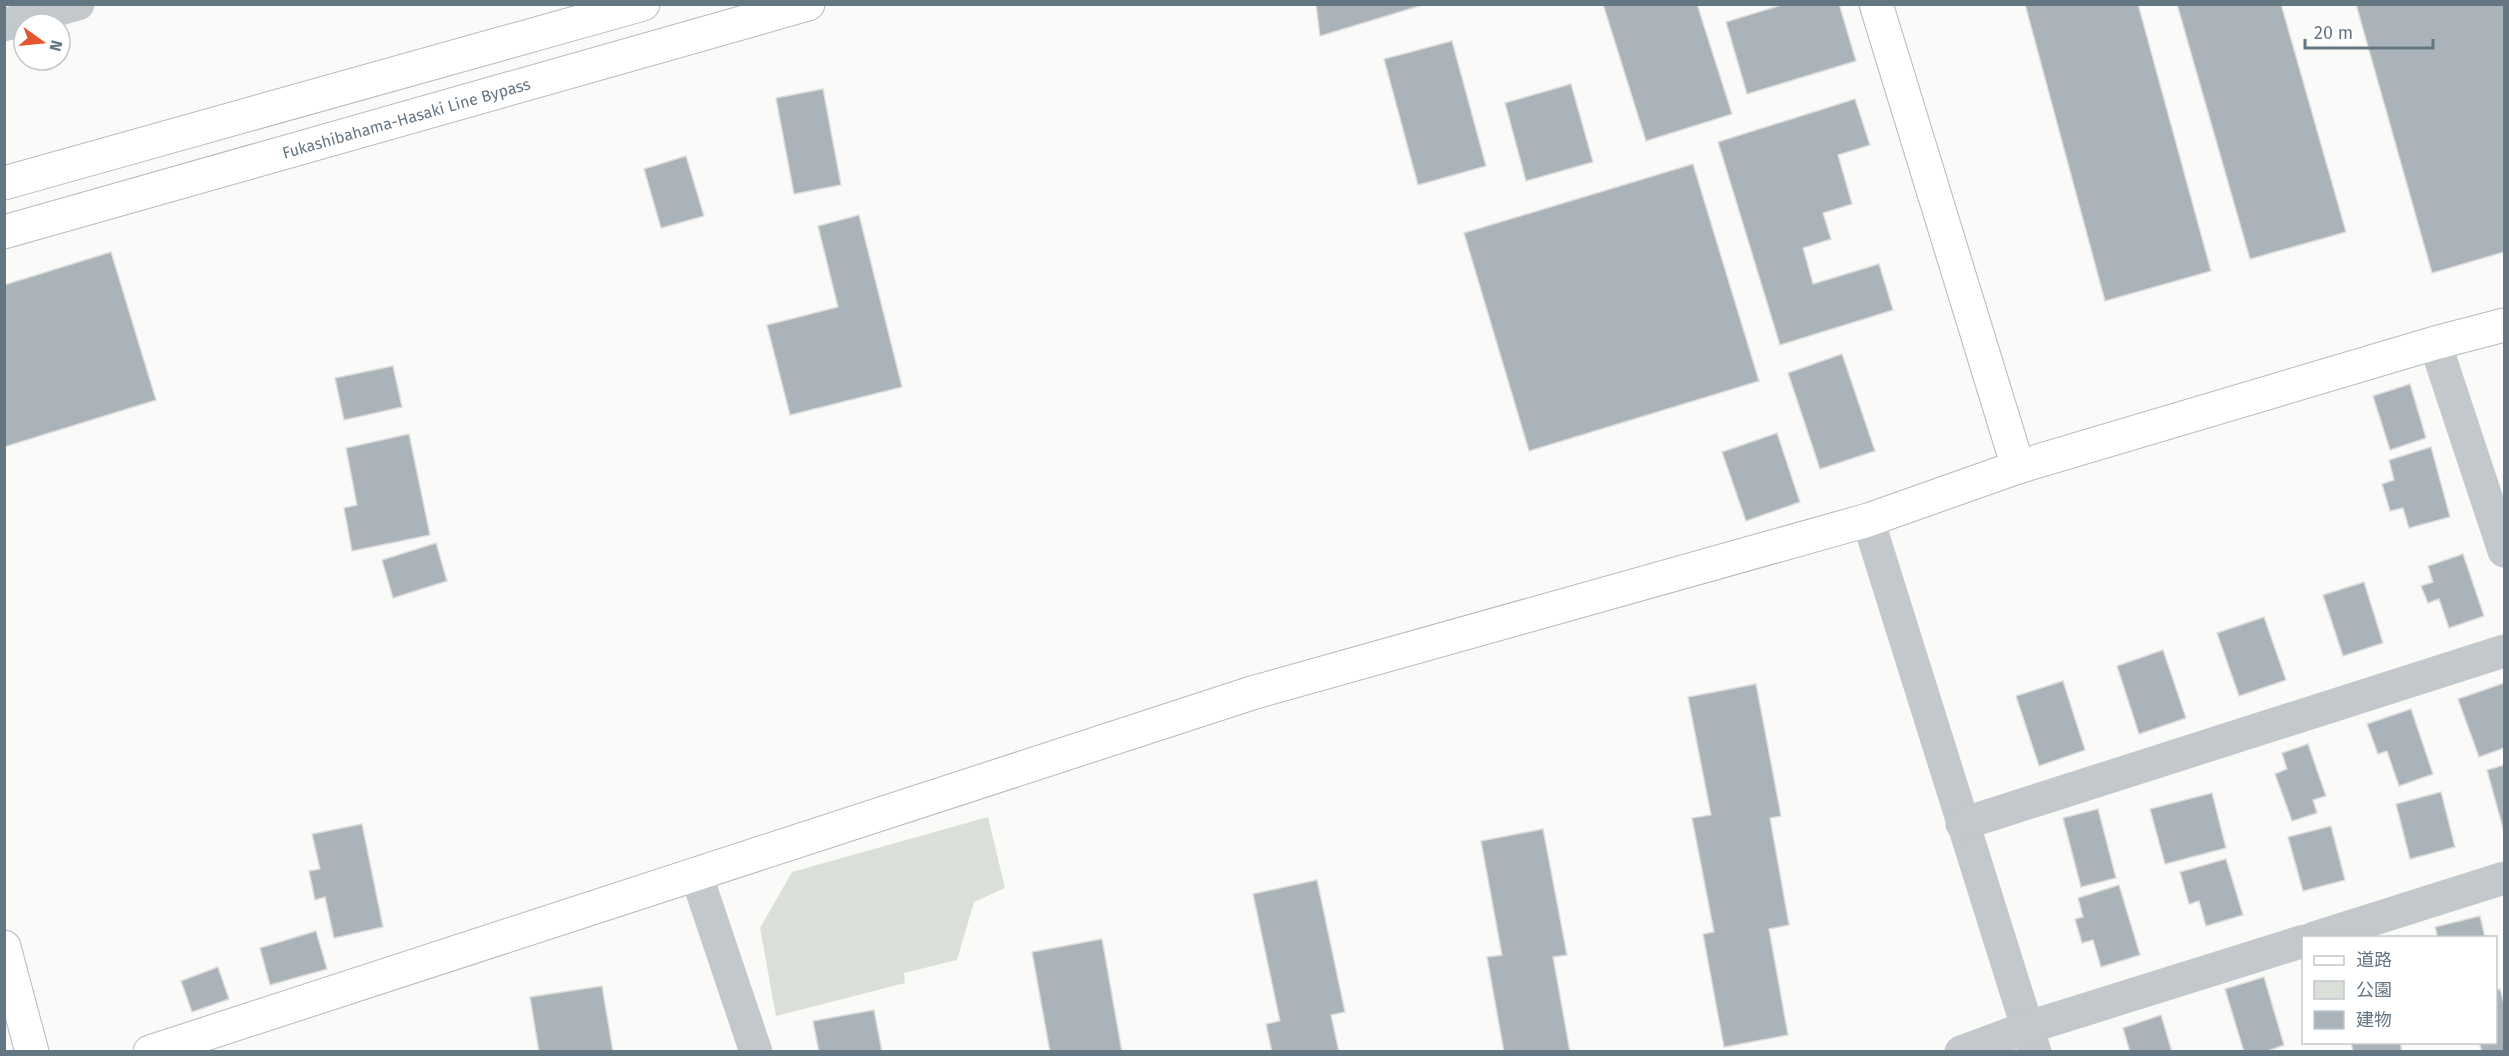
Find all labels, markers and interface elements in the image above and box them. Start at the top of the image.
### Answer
north arrow [12,12,72,72]
scale bar [2305,12,2432,50]
text: 20 m [2314,22,2353,44]
text: N [45,38,67,53]
street label: Fukashibahama-Hasaki Line Bypass [280,74,532,162]
legend [2302,936,2497,1044]
text: 道路 [2356,949,2392,971]
text: 公園 [2356,979,2392,1001]
text: 建物 [2356,1009,2392,1031]

